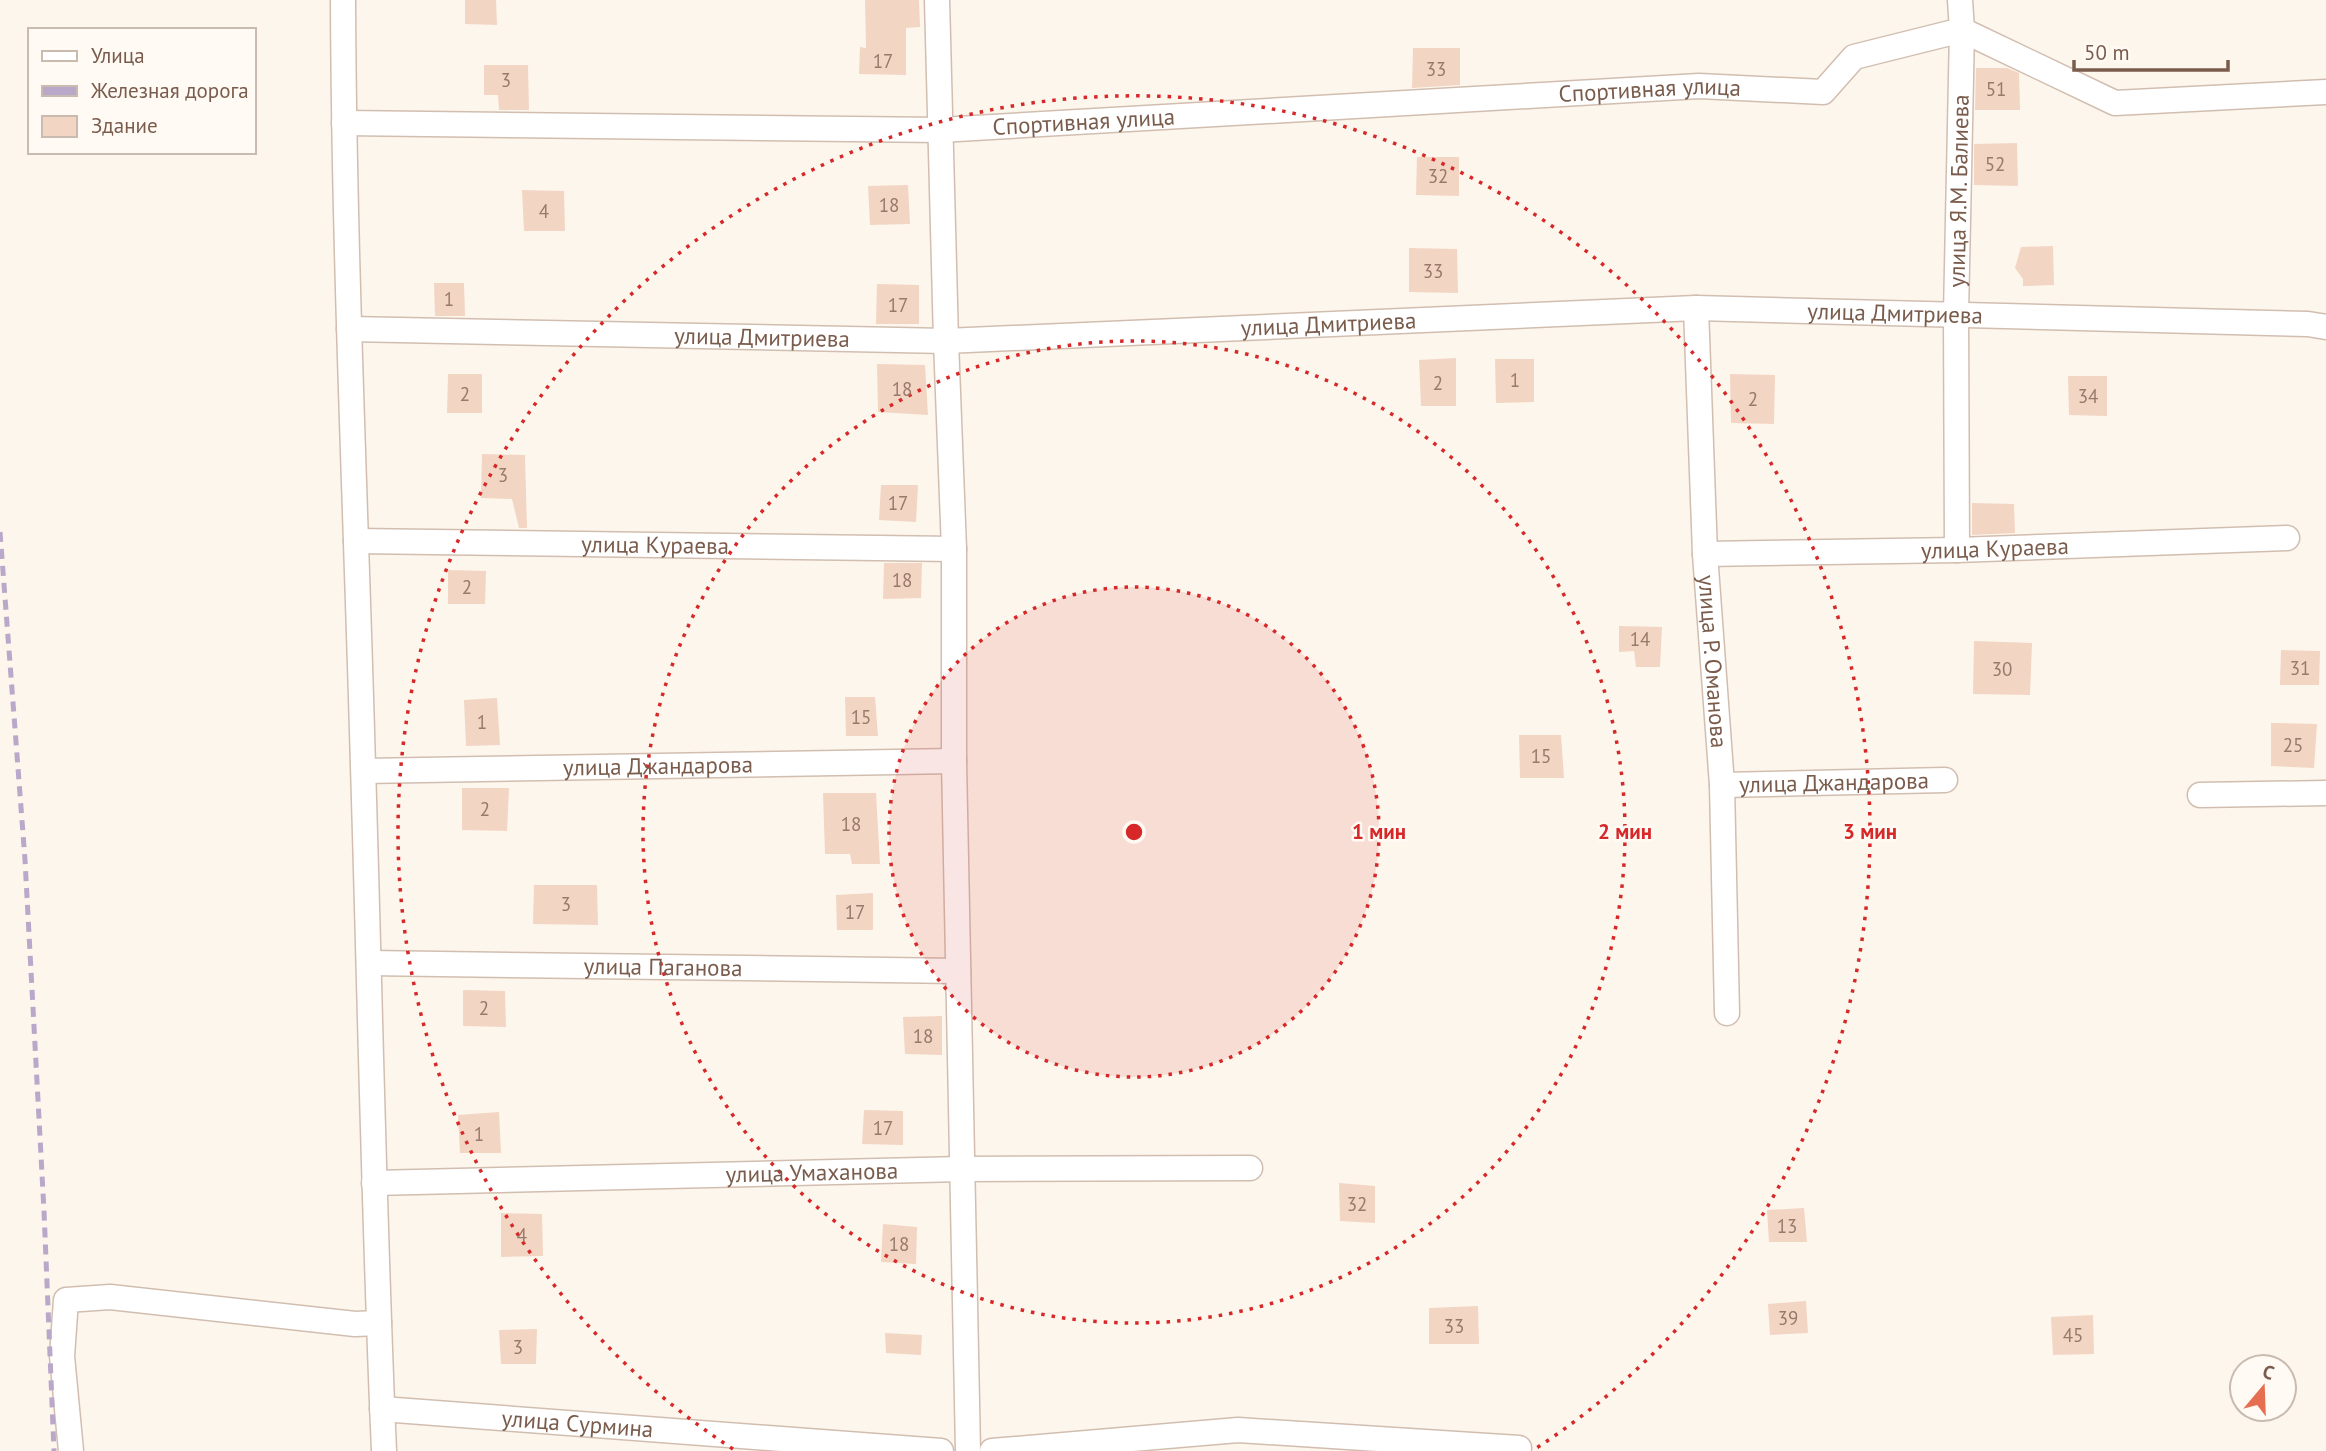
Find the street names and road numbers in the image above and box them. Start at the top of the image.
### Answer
street label: Спортивная улица [1558,71,1742,108]
street label: улица Я.М. Балиева [1942,94,1975,288]
street label: Спортивная улица [992,101,1176,141]
street label: улица Дмитриева [1807,296,1983,329]
street label: улица Дмитриева [1240,305,1417,342]
street label: улица Дмитриева [674,321,850,353]
street label: улица Кураева [581,529,729,560]
street label: улица Кураева [1921,531,2069,565]
street label: улица Р. Оманова [1693,574,1734,749]
street label: улица Джандарова [563,749,753,782]
street label: улица Джандарова [1739,765,1929,799]
street label: улица Паганова [583,951,743,982]
street label: улица Умаханова [725,1156,899,1189]
street label: улица Сурмина [501,1403,654,1443]

